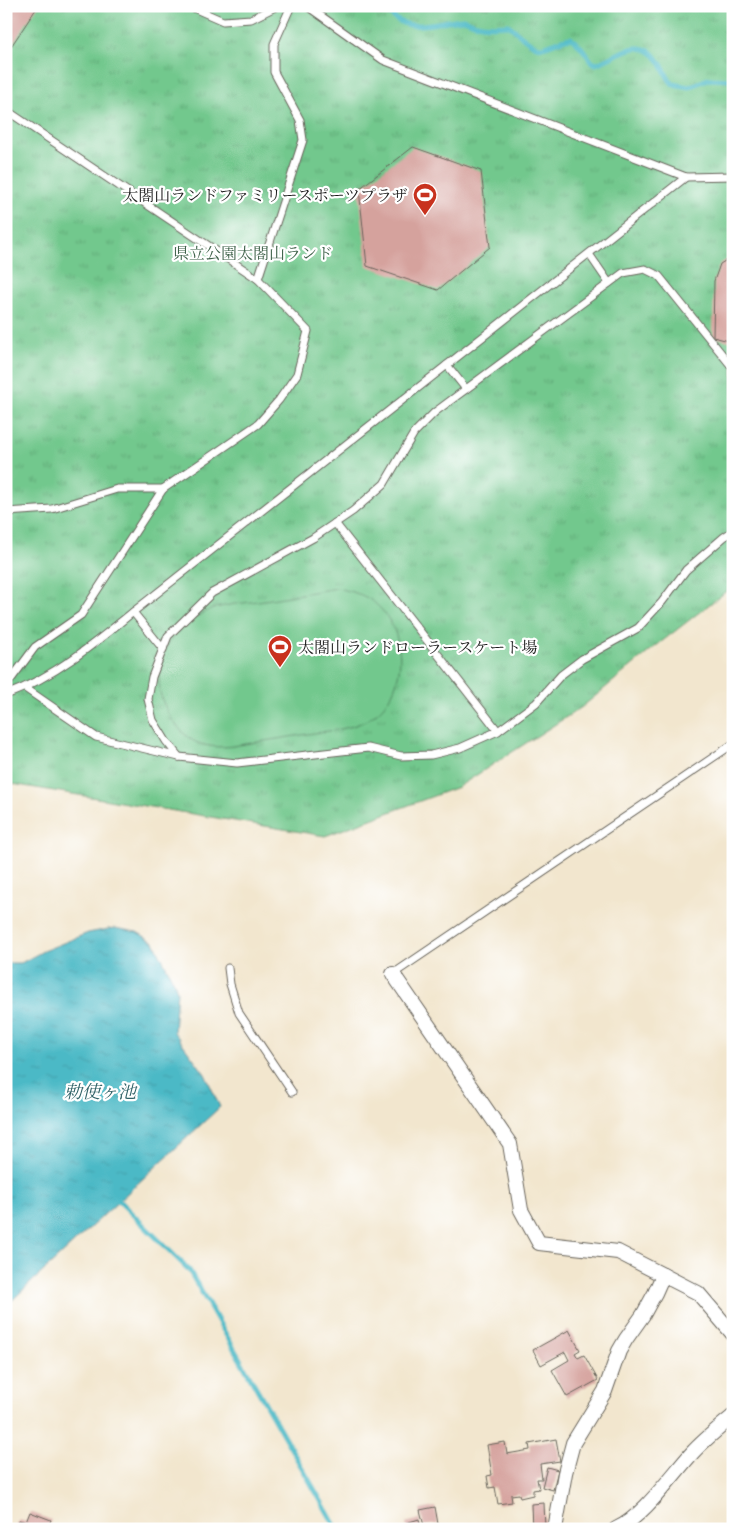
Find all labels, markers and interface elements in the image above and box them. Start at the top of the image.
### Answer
sports icon: 太閤山ランドファミリースポーツプラザ [412,182,438,216]
place label: 太閤山ランドファミリースポーツプラザ [122,183,408,207]
park label: 県立公園太閤山ランド [173,241,333,265]
sports icon: 太閤山ランドローラースケート場 [267,634,293,668]
place label: 太閤山ランドローラースケート場 [298,635,537,659]
water label: 勅使ヶ池 [64,1078,138,1105]

